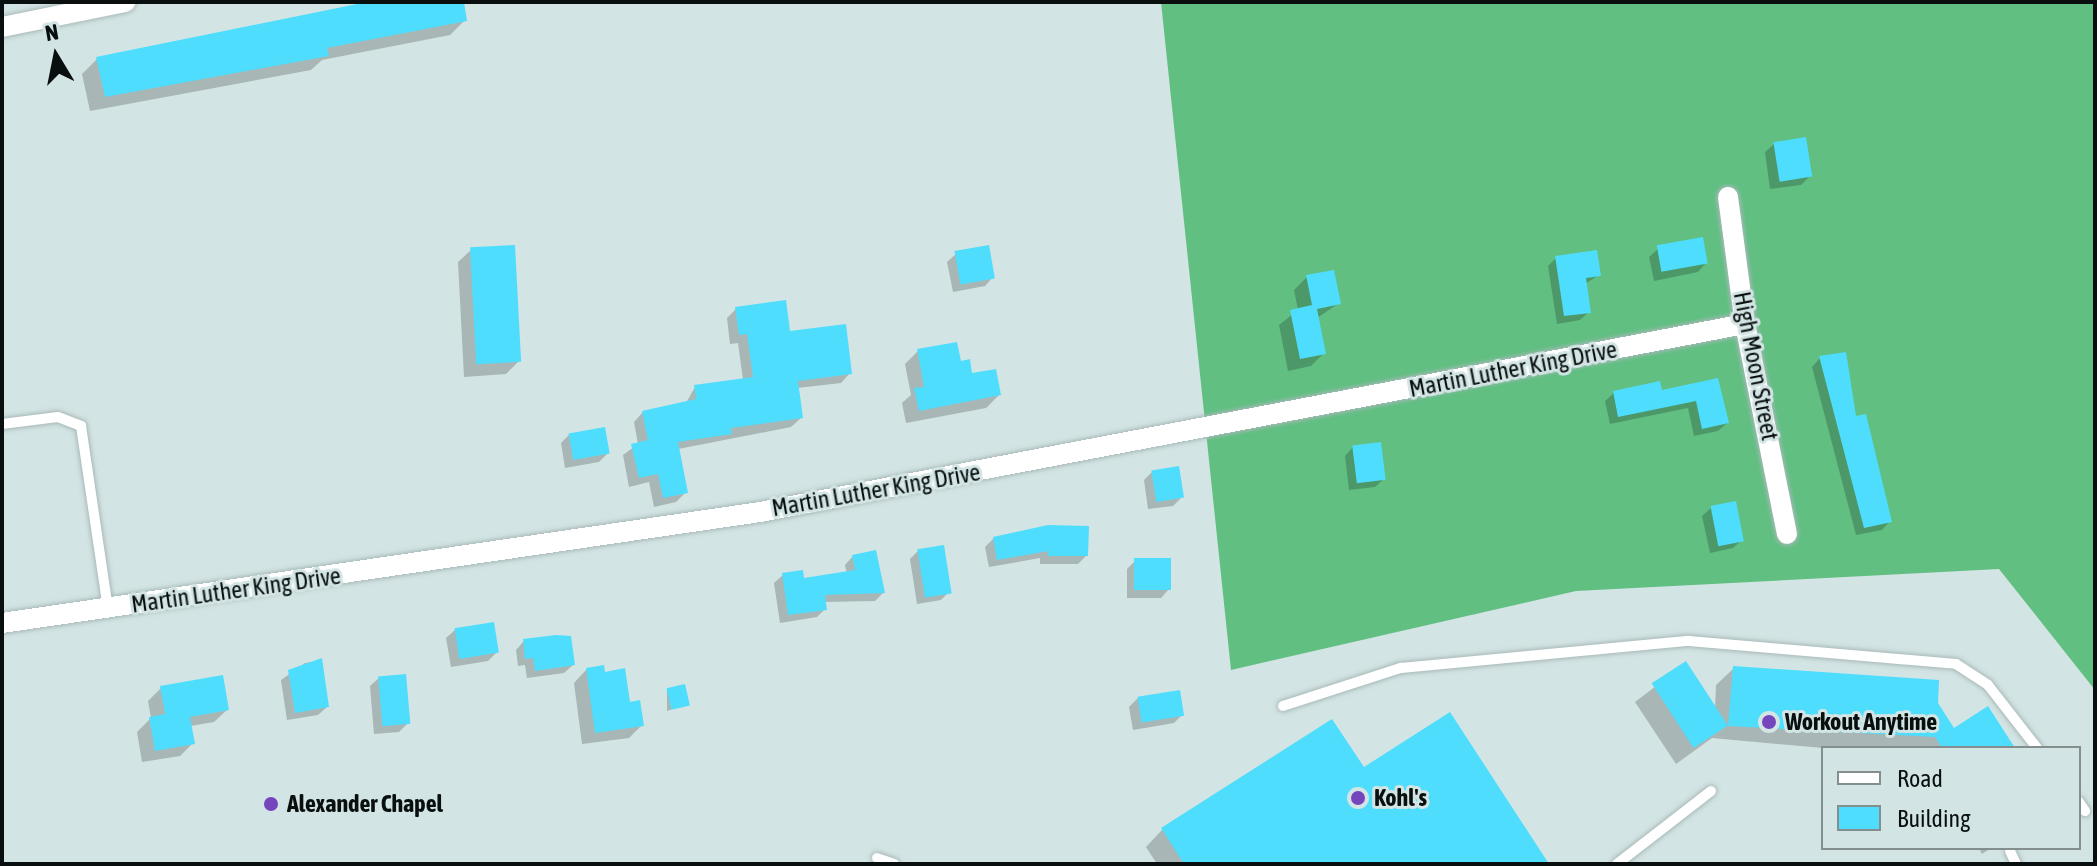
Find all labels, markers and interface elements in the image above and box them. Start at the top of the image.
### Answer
north arrow [16,16,96,96]
text: N [43,18,60,46]
street label: High Moon Street [1727,289,1785,443]
street label: Martin Luther King Drive [1407,335,1619,403]
street label: Martin Luther King Drive [769,457,983,523]
street label: Martin Luther King Drive [129,561,343,619]
place label: Workout Anytime [1785,708,1937,736]
marker: Workout Anytime [1760,713,1778,731]
legend [1821,746,2081,850]
text: Road [1897,765,1943,792]
place label: Kohl's [1374,784,1427,812]
marker: Kohl's [1349,789,1367,807]
place label: Alexander Chapel [287,790,443,818]
marker: Alexander Chapel [262,795,280,813]
text: Building [1897,805,1970,832]

